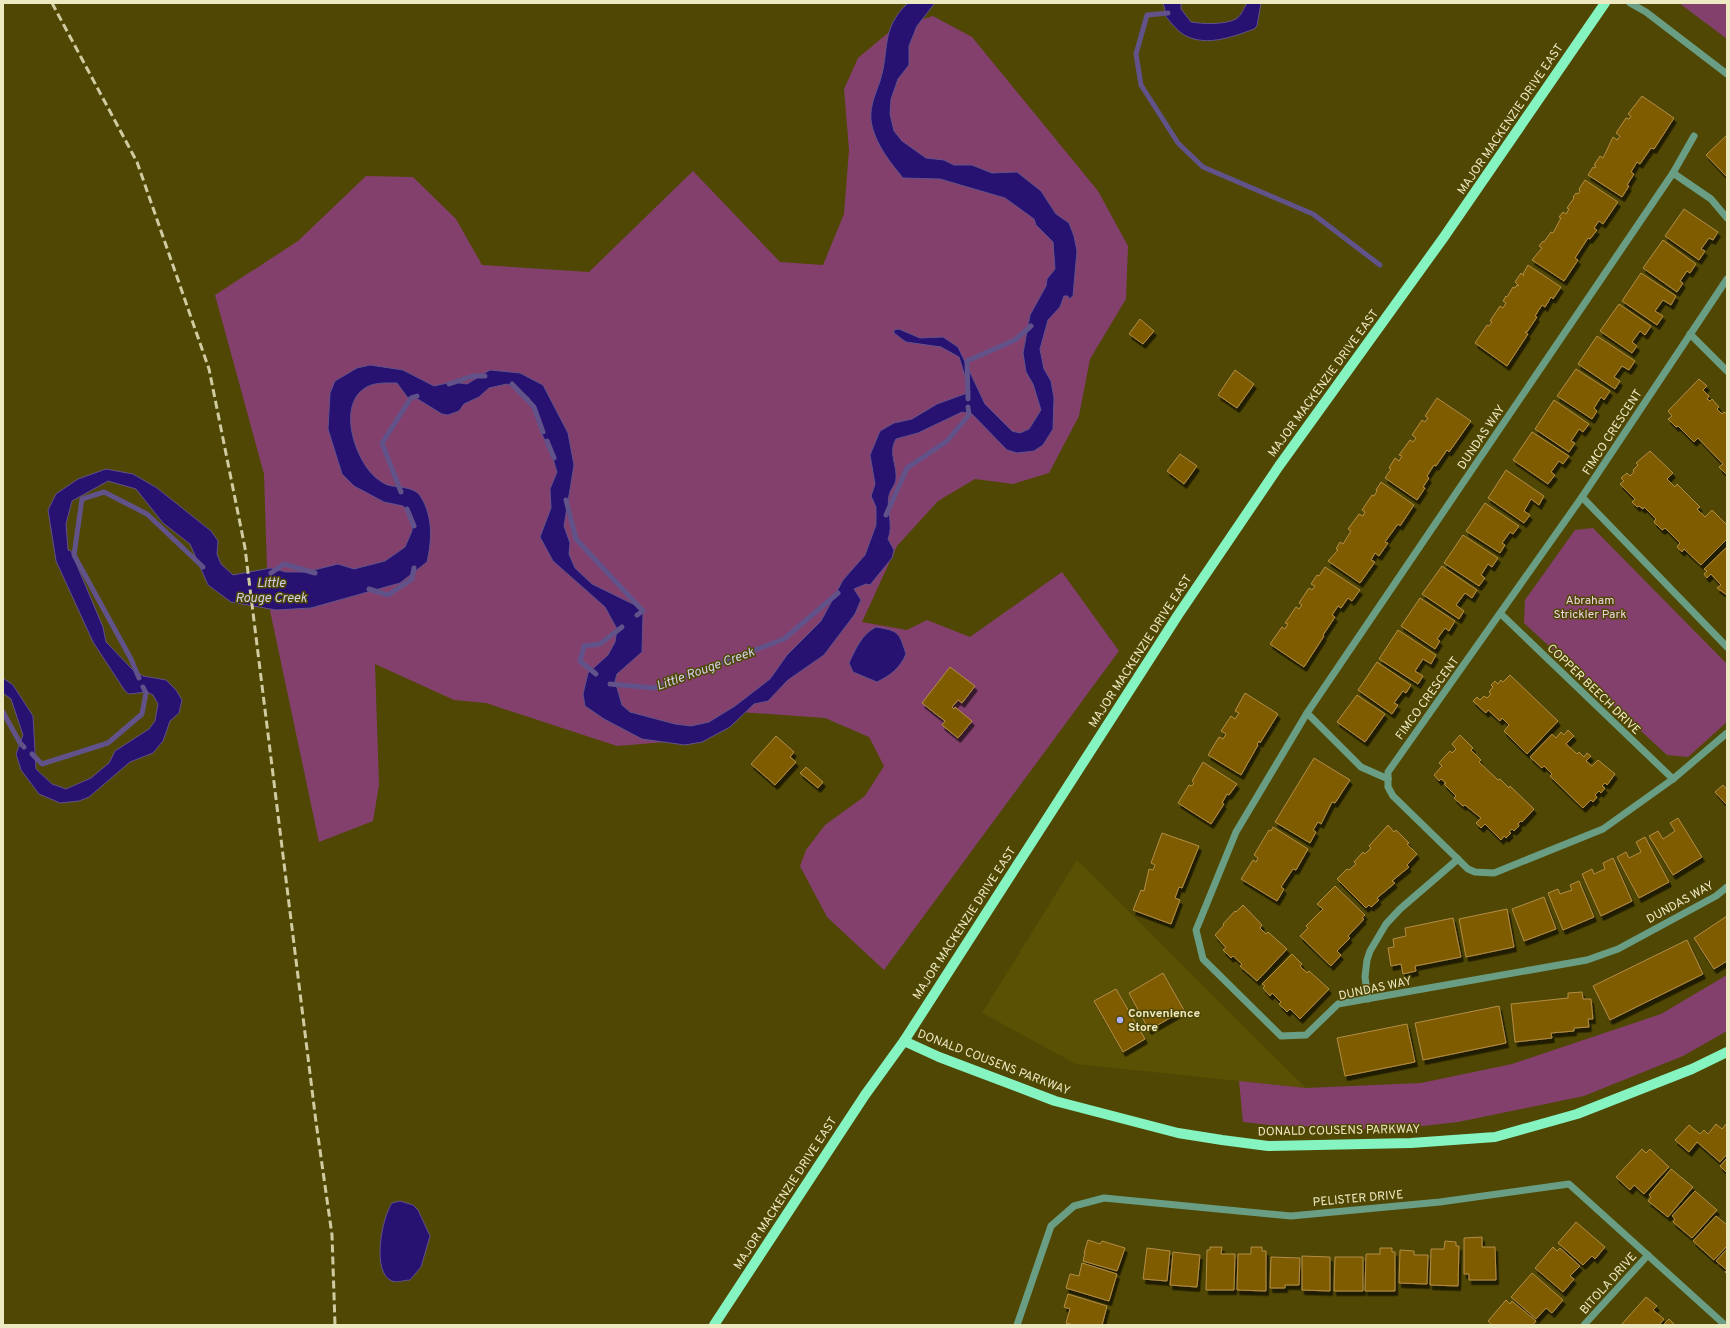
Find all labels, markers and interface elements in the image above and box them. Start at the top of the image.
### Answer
street label: MAJOR MACKENZIE DRIVE EAST [1454,41,1567,198]
street label: MAJOR MACKENZIE DRIVE EAST [1265,307,1383,461]
street label: FIMCO CRESCENT [1579,387,1647,478]
street label: DUNDAS WAY [1454,402,1509,473]
street label: MAJOR MACKENZIE DRIVE EAST [1085,572,1196,731]
water label: Little Rouge Creek [235,576,307,607]
park label: Abraham Strickler Park [1553,593,1627,623]
street label: COPPER BEECH DRIVE [1543,641,1644,739]
water label: Little Rouge Creek [654,645,757,695]
street label: FIMCO CRESCENT [1392,654,1463,743]
street label: MAJOR MACKENZIE DRIVE EAST [909,844,1020,1003]
street label: DUNDAS WAY [1644,878,1717,928]
street label: DUNDAS WAY [1337,973,1414,1005]
place label: Convenience Store [1128,1006,1200,1036]
marker: Convenience Store [1115,1015,1125,1025]
street label: DONALD COUSENS PARKWAY [915,1026,1073,1100]
street label: MAJOR MACKENZIE DRIVE EAST [730,1114,841,1273]
street label: DONALD COUSENS PARKWAY [1258,1122,1421,1140]
street label: PELISTER DRIVE [1312,1187,1404,1211]
street label: BITOLA DRIVE [1577,1249,1641,1318]

